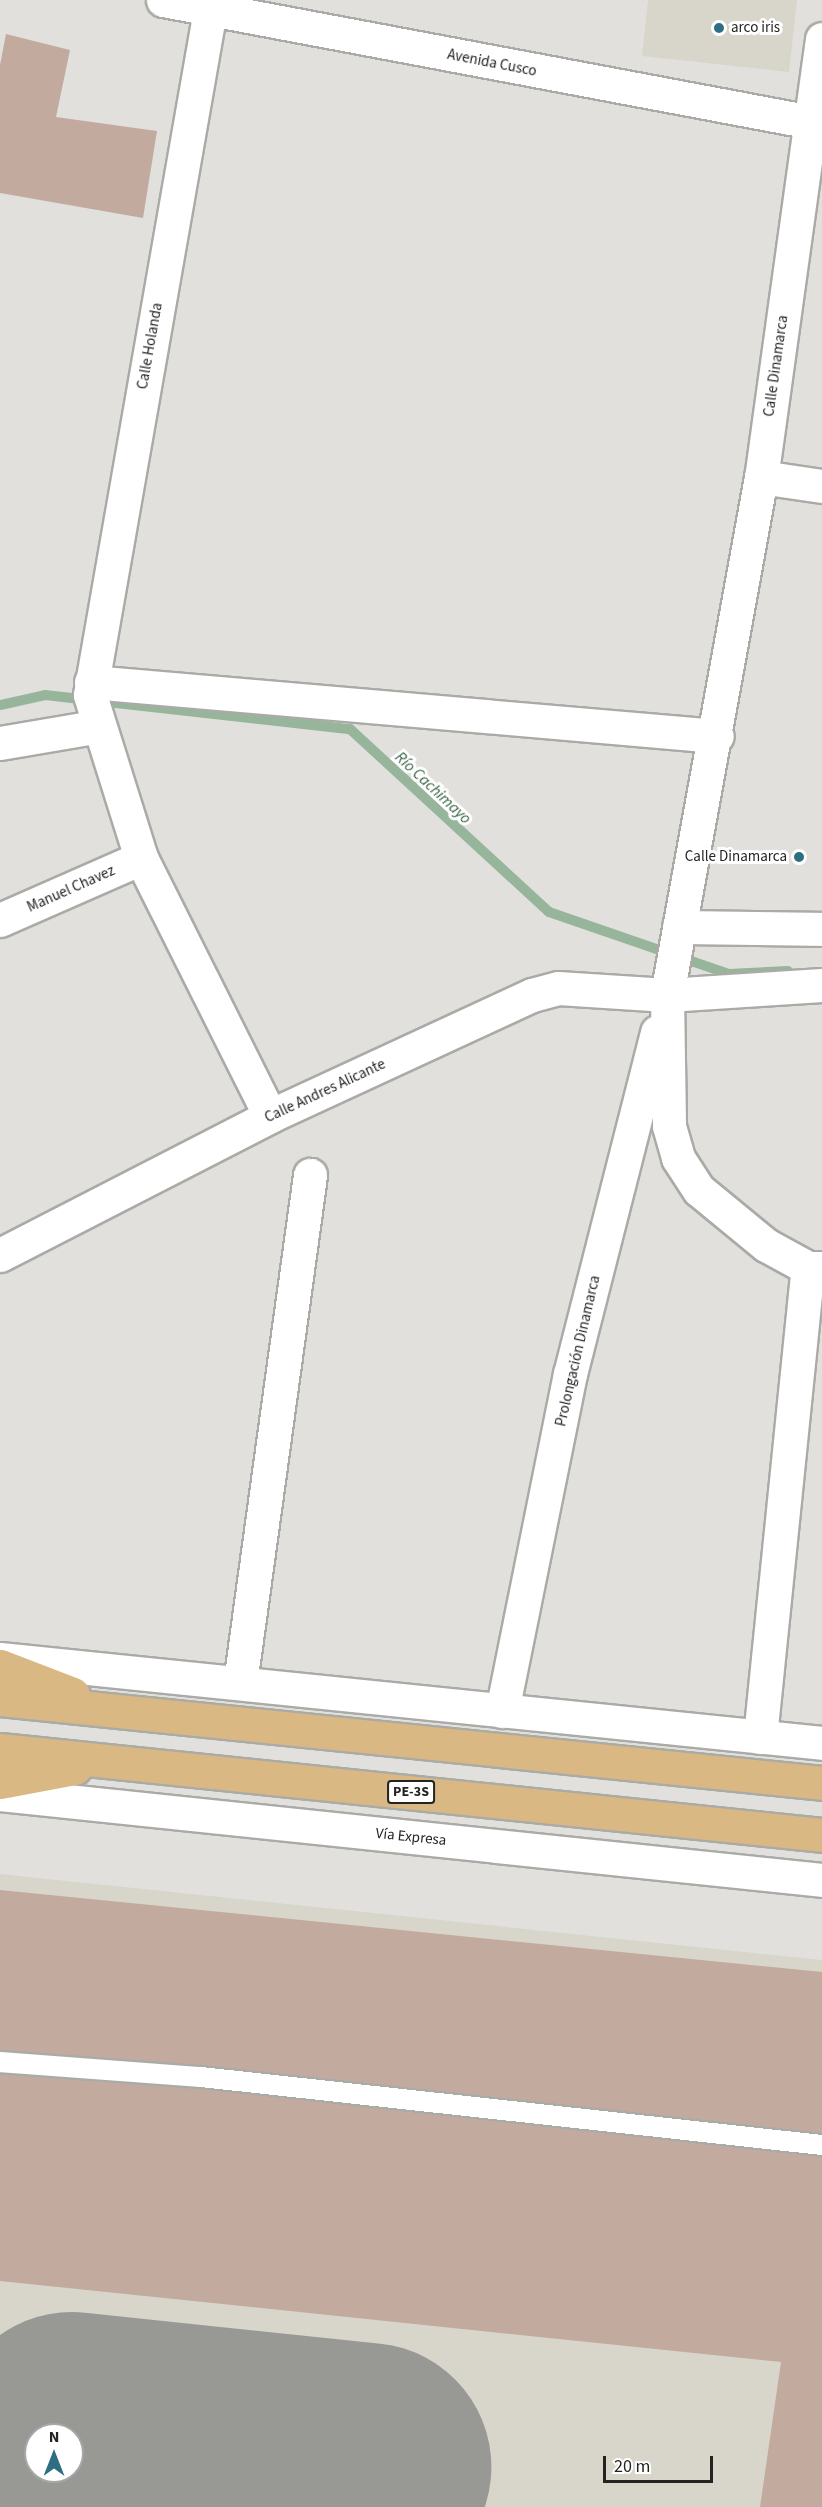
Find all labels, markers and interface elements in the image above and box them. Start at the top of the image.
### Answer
place label: arco iris [731,19,780,37]
marker: arco iris [712,21,726,35]
street label: Avenida Cusco [446,46,538,80]
street label: Calle Holanda [134,301,166,391]
street label: Calle Dinamarca [760,314,792,418]
water label: Río Cachimayo [391,748,475,828]
place label: Calle Dinamarca [685,848,787,866]
marker: Calle Dinamarca [792,850,806,864]
street label: Manuel Chavez [24,862,118,916]
street label: Calle Andres Alicante [262,1055,388,1127]
street label: Prolongación Dinamarca [552,1274,604,1428]
road number: PE-3S [387,1781,435,1803]
street label: Vía Expresa [375,1824,447,1850]
north arrow [24,2423,84,2483]
text: N [49,2426,59,2448]
scale bar [606,2444,716,2482]
text: 20 m [614,2454,650,2479]

